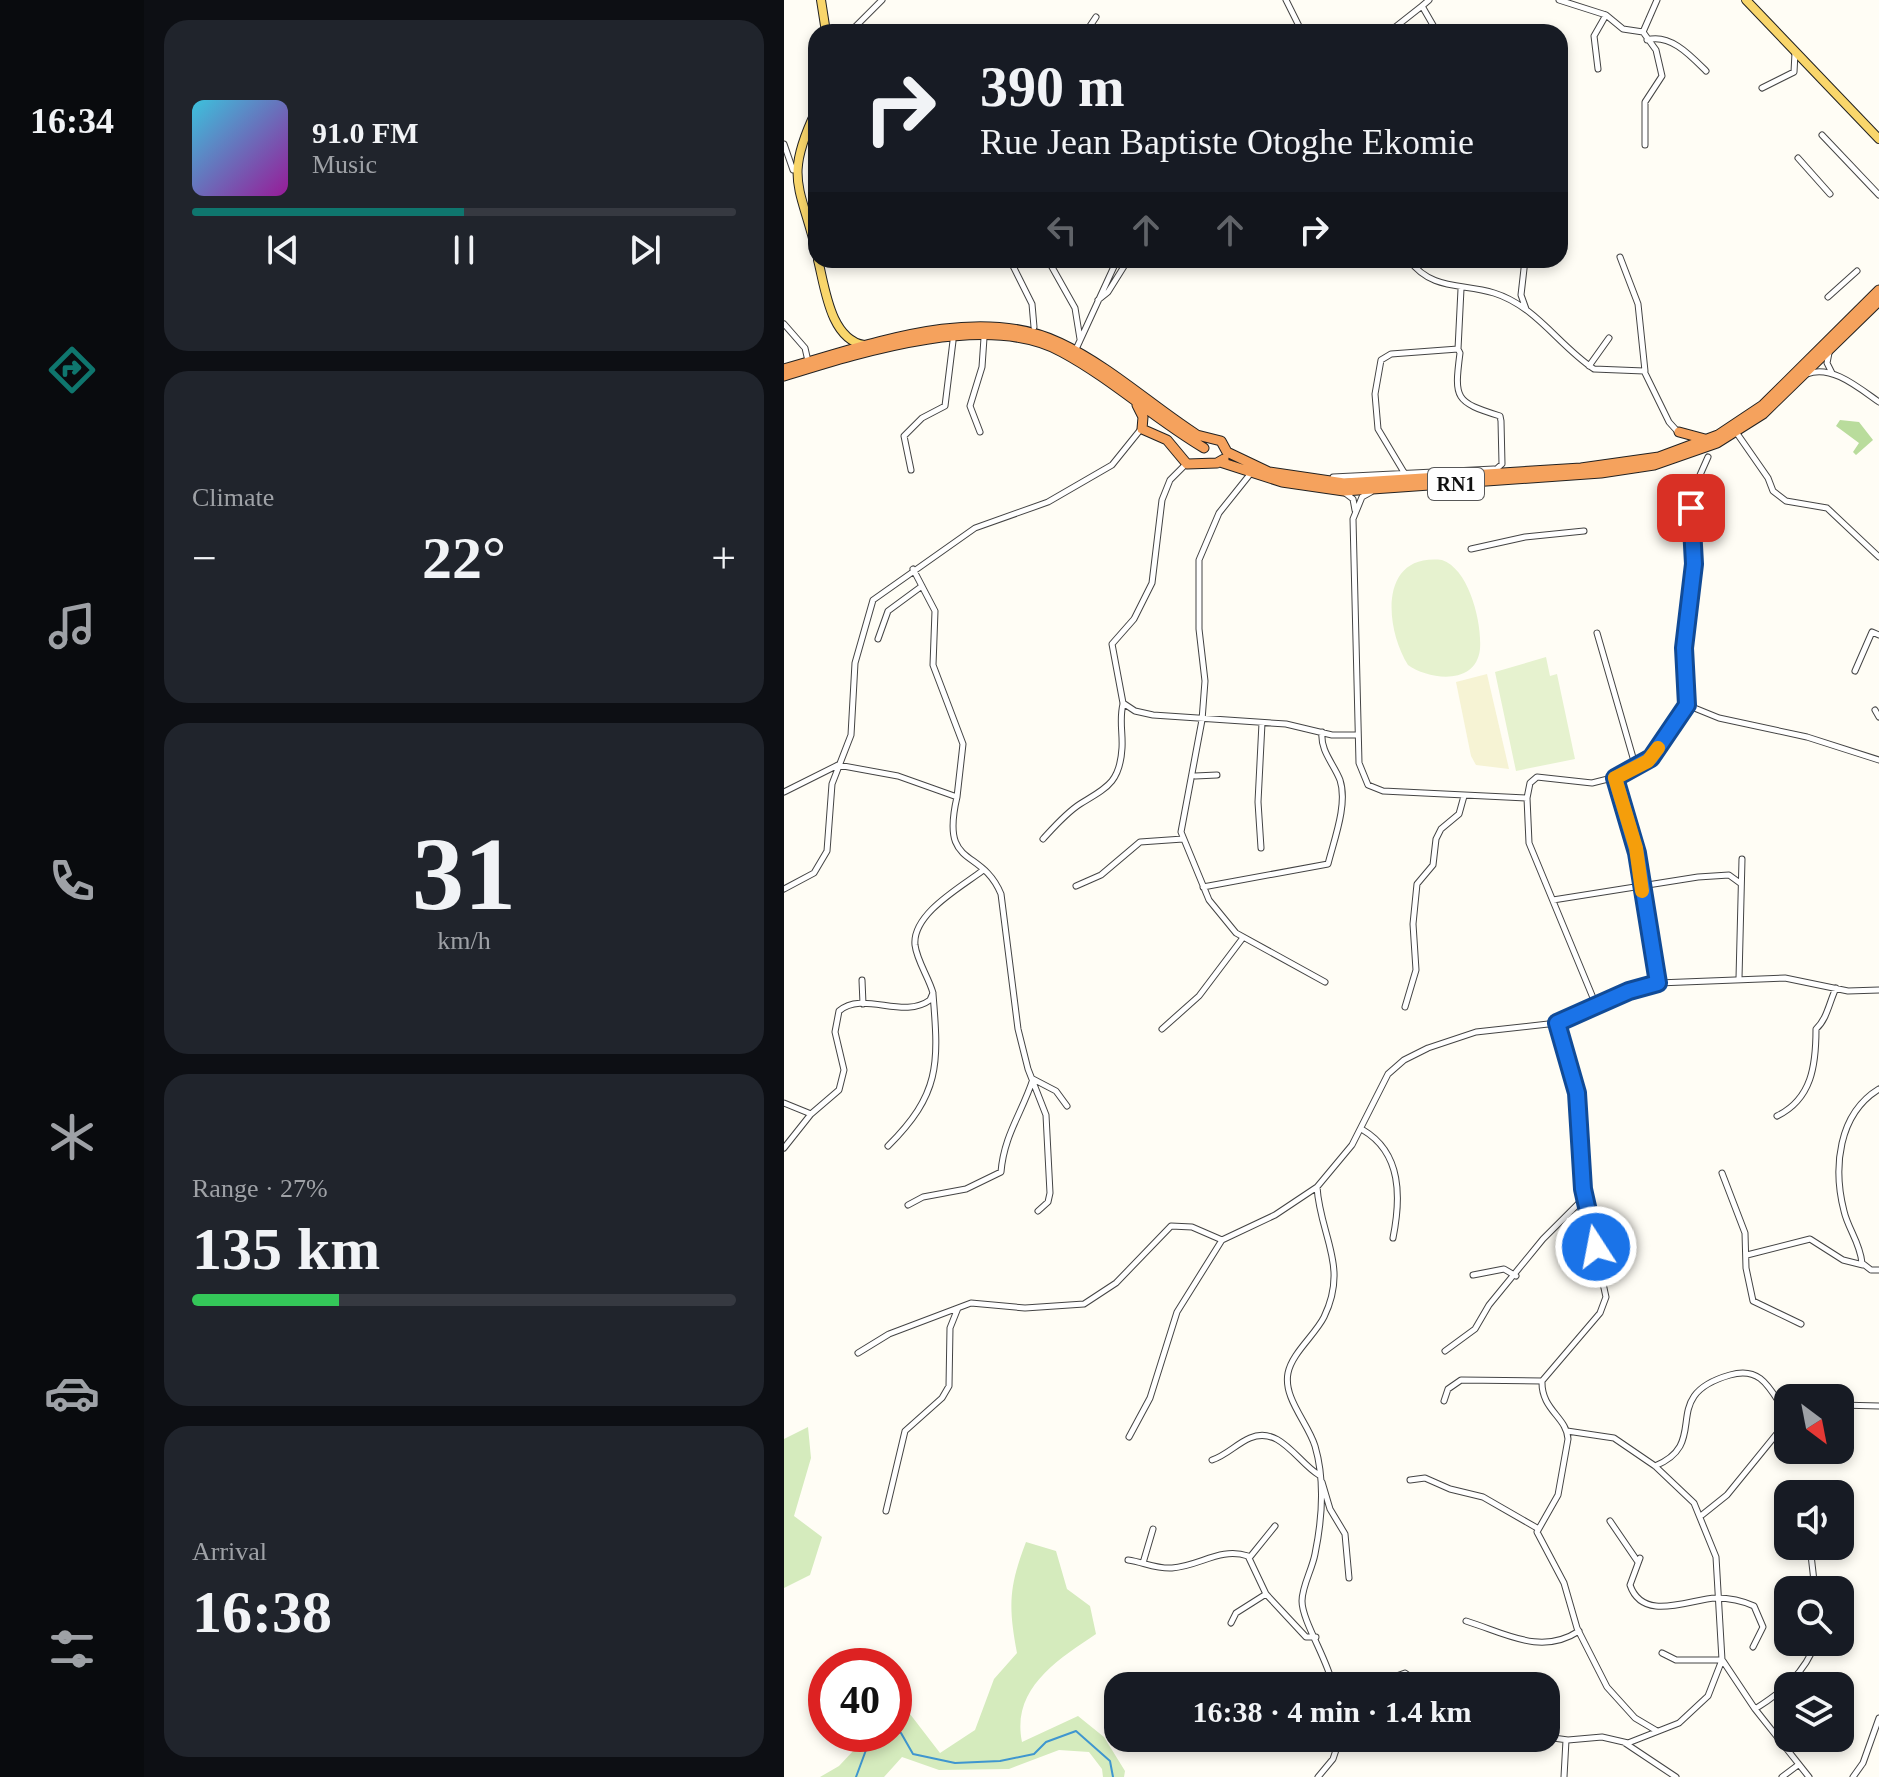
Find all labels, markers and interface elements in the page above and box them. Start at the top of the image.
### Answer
icon: right [848,56,952,160]
text: 390 m [980,56,1125,118]
text: 16:34 [30,101,114,141]
text: 91.0 FM [312,116,419,149]
text: Rue Jean Baptiste Otoghe Ekomie [980,122,1474,162]
text: Music [312,150,377,179]
icon: left [1040,208,1084,252]
icon: ahead [1124,208,1168,252]
icon: ahead [1208,208,1252,252]
icon: right [1292,208,1336,252]
icon: previous [261,228,305,272]
icon: pause [442,228,486,272]
icon: next [623,228,667,272]
icon: directions [44,342,100,398]
road number: RN1 [1428,468,1484,500]
pin [1657,474,1725,542]
text: Climate [192,483,274,512]
icon: arrive [1669,486,1713,530]
text: 22° [422,525,506,591]
text: − [192,534,217,583]
text: + [711,534,736,583]
icon: music [44,598,100,654]
text: 31 [412,816,516,931]
icon: phone [44,853,100,909]
text: km/h [437,926,491,955]
icon: climate [44,1109,100,1165]
text: Range · 27% [192,1174,328,1203]
position arrow [1554,1205,1638,1289]
text: 135 km [192,1216,380,1282]
icon: car [44,1365,100,1421]
north arrow [1774,1384,1854,1464]
map controls [1774,1384,1854,1752]
button: sound [1774,1480,1854,1560]
text: Arrival [192,1537,267,1566]
button: search [1774,1576,1854,1656]
text: 16:38 [192,1579,332,1645]
icon: filters [44,1621,100,1677]
speed limit sign: 40 [808,1648,912,1752]
button: layers [1774,1672,1854,1752]
text: 16:38 · 4 min · 1.4 km [1192,1695,1472,1728]

